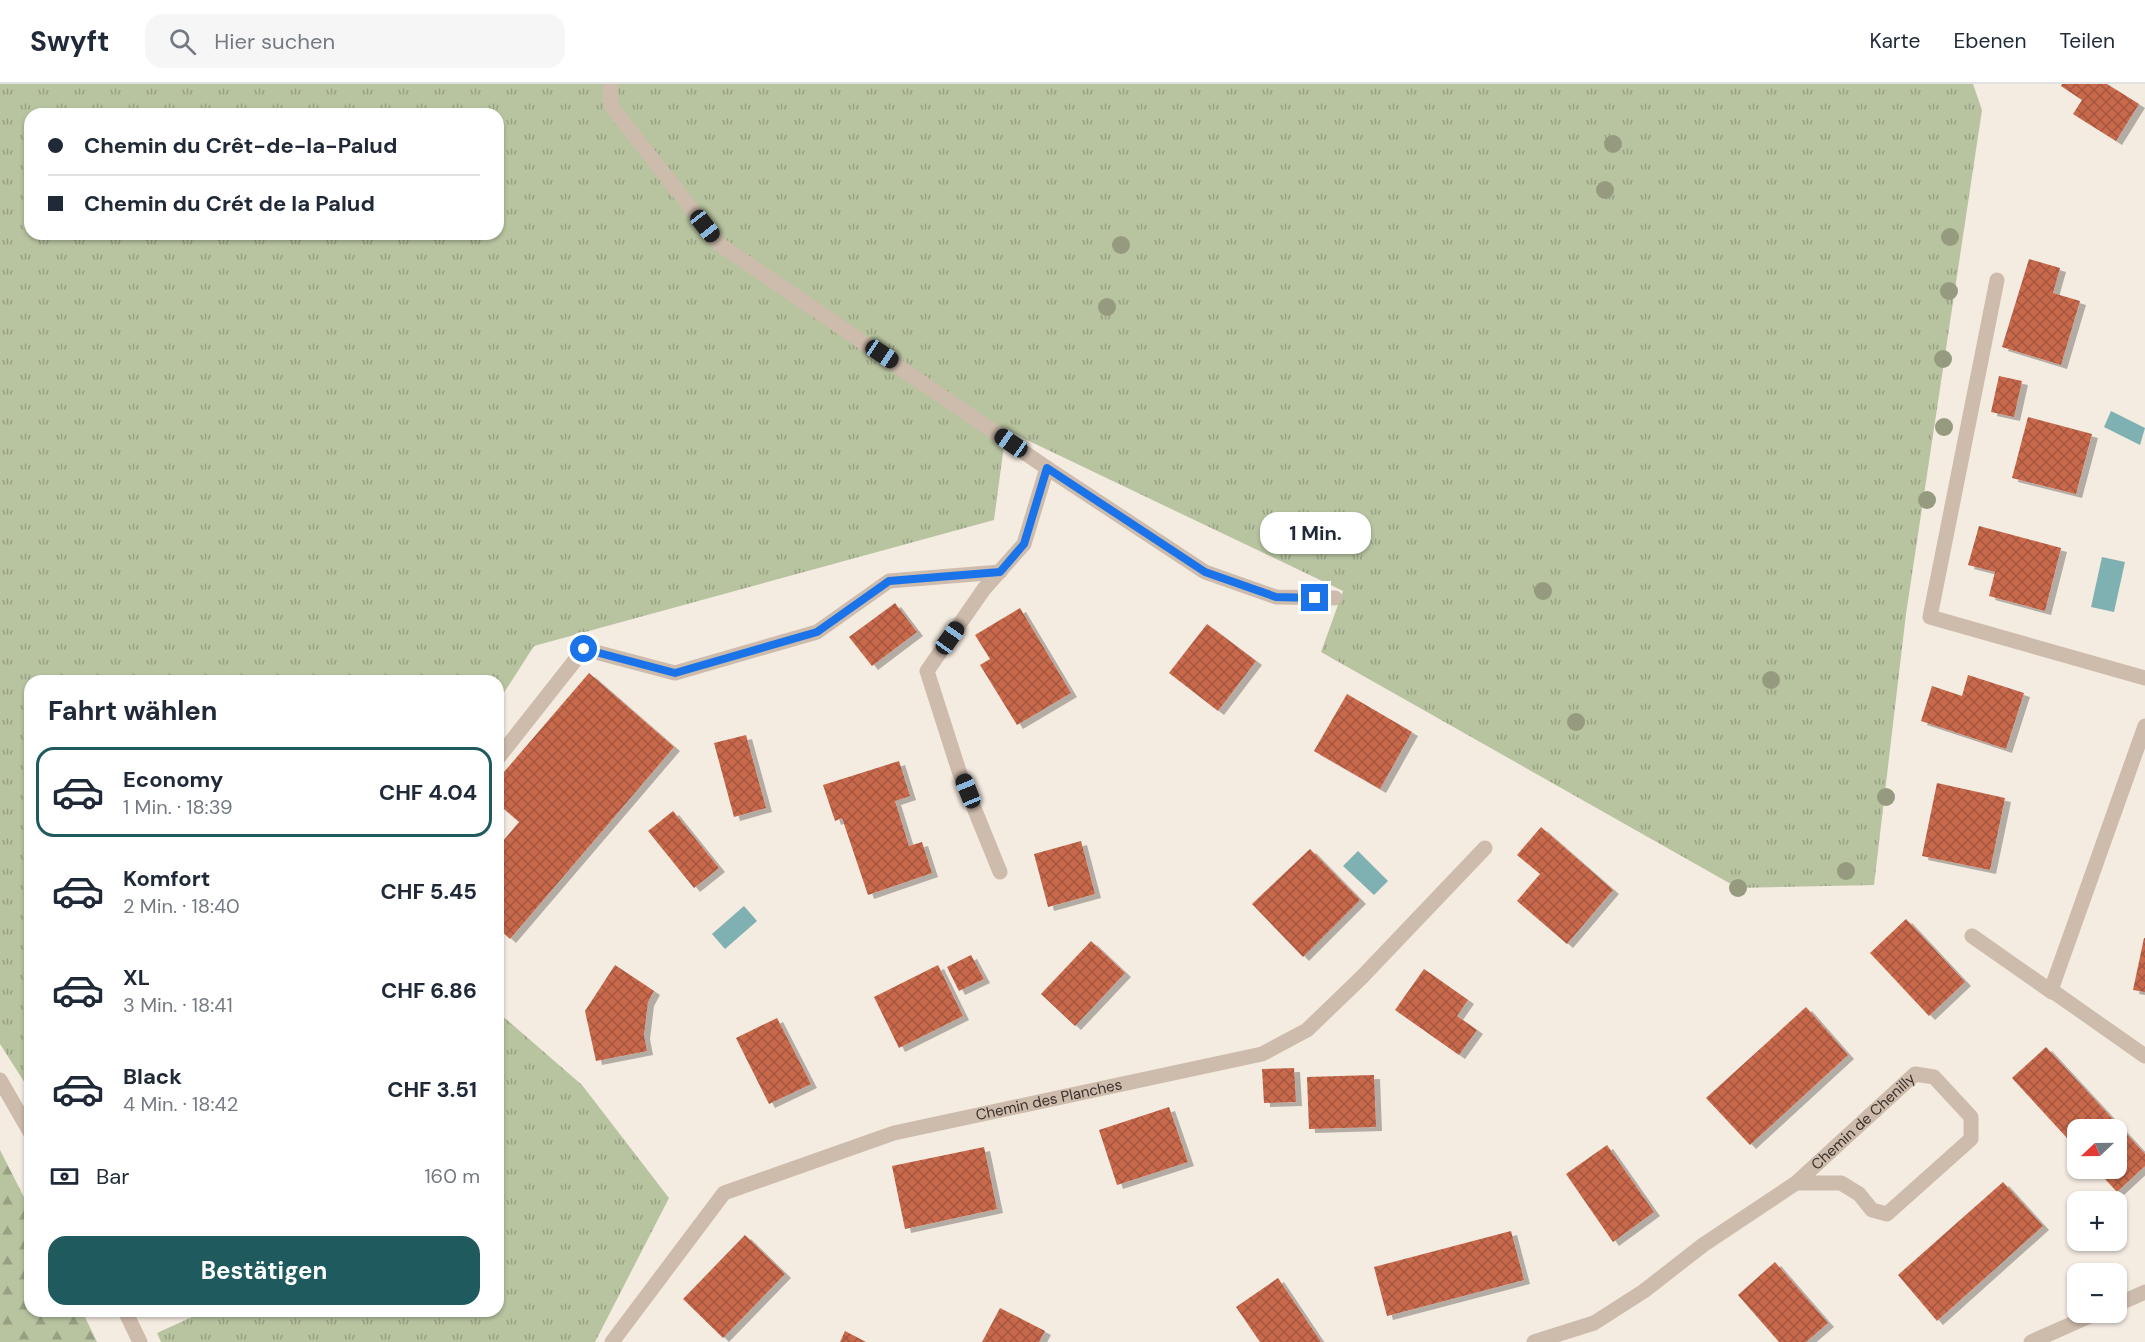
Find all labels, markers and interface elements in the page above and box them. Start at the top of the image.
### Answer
search box [145,14,565,68]
text: Swyft [30,23,109,60]
icon: search [166,25,199,58]
text: Hier suchen [214,27,335,56]
text: Karte [1870,27,1920,55]
text: Ebenen [1953,27,2026,55]
text: Teilen [2059,27,2115,55]
text: Chemin du Crêt-de-la-Palud [84,131,397,160]
text: Chemin du Crét de la Palud [84,189,375,218]
car [687,206,723,246]
car [862,336,902,372]
car [991,425,1031,461]
callout: 1 Min. [1260,511,1370,553]
text: 1 Min. [1289,520,1342,546]
route end [1301,584,1328,611]
car [932,618,968,658]
route start [570,635,597,662]
text: Fahrt wählen [48,693,218,728]
icon: car [51,765,105,819]
text: Economy [123,765,223,794]
car [953,771,983,811]
text: CHF 4.04 [379,778,477,807]
text: 1 Min. · 18:39 [123,794,232,820]
icon: car [51,864,105,918]
text: Komfort [123,864,210,893]
text: CHF 5.45 [380,877,477,906]
text: 2 Min. · 18:40 [123,893,240,919]
icon: car [51,963,105,1017]
text: XL [123,963,150,992]
text: CHF 6.86 [381,976,477,1005]
text: 3 Min. · 18:41 [123,992,233,1018]
icon: car [51,1062,105,1116]
text: Black [123,1062,182,1091]
street label: Chemin de Chenilly [1807,1068,1920,1174]
street label: Chemin des Planches [974,1074,1124,1125]
text: CHF 3.51 [387,1075,477,1104]
text: 4 Min. · 18:42 [123,1091,238,1117]
north arrow [2067,1119,2127,1179]
map controls [2067,1119,2127,1323]
icon: cash [48,1160,81,1193]
text: Bar [96,1162,129,1191]
text: 160 m [424,1163,480,1189]
button: + [2067,1191,2127,1251]
button: Bestätigen [48,1236,480,1305]
button: − [2067,1263,2127,1323]

